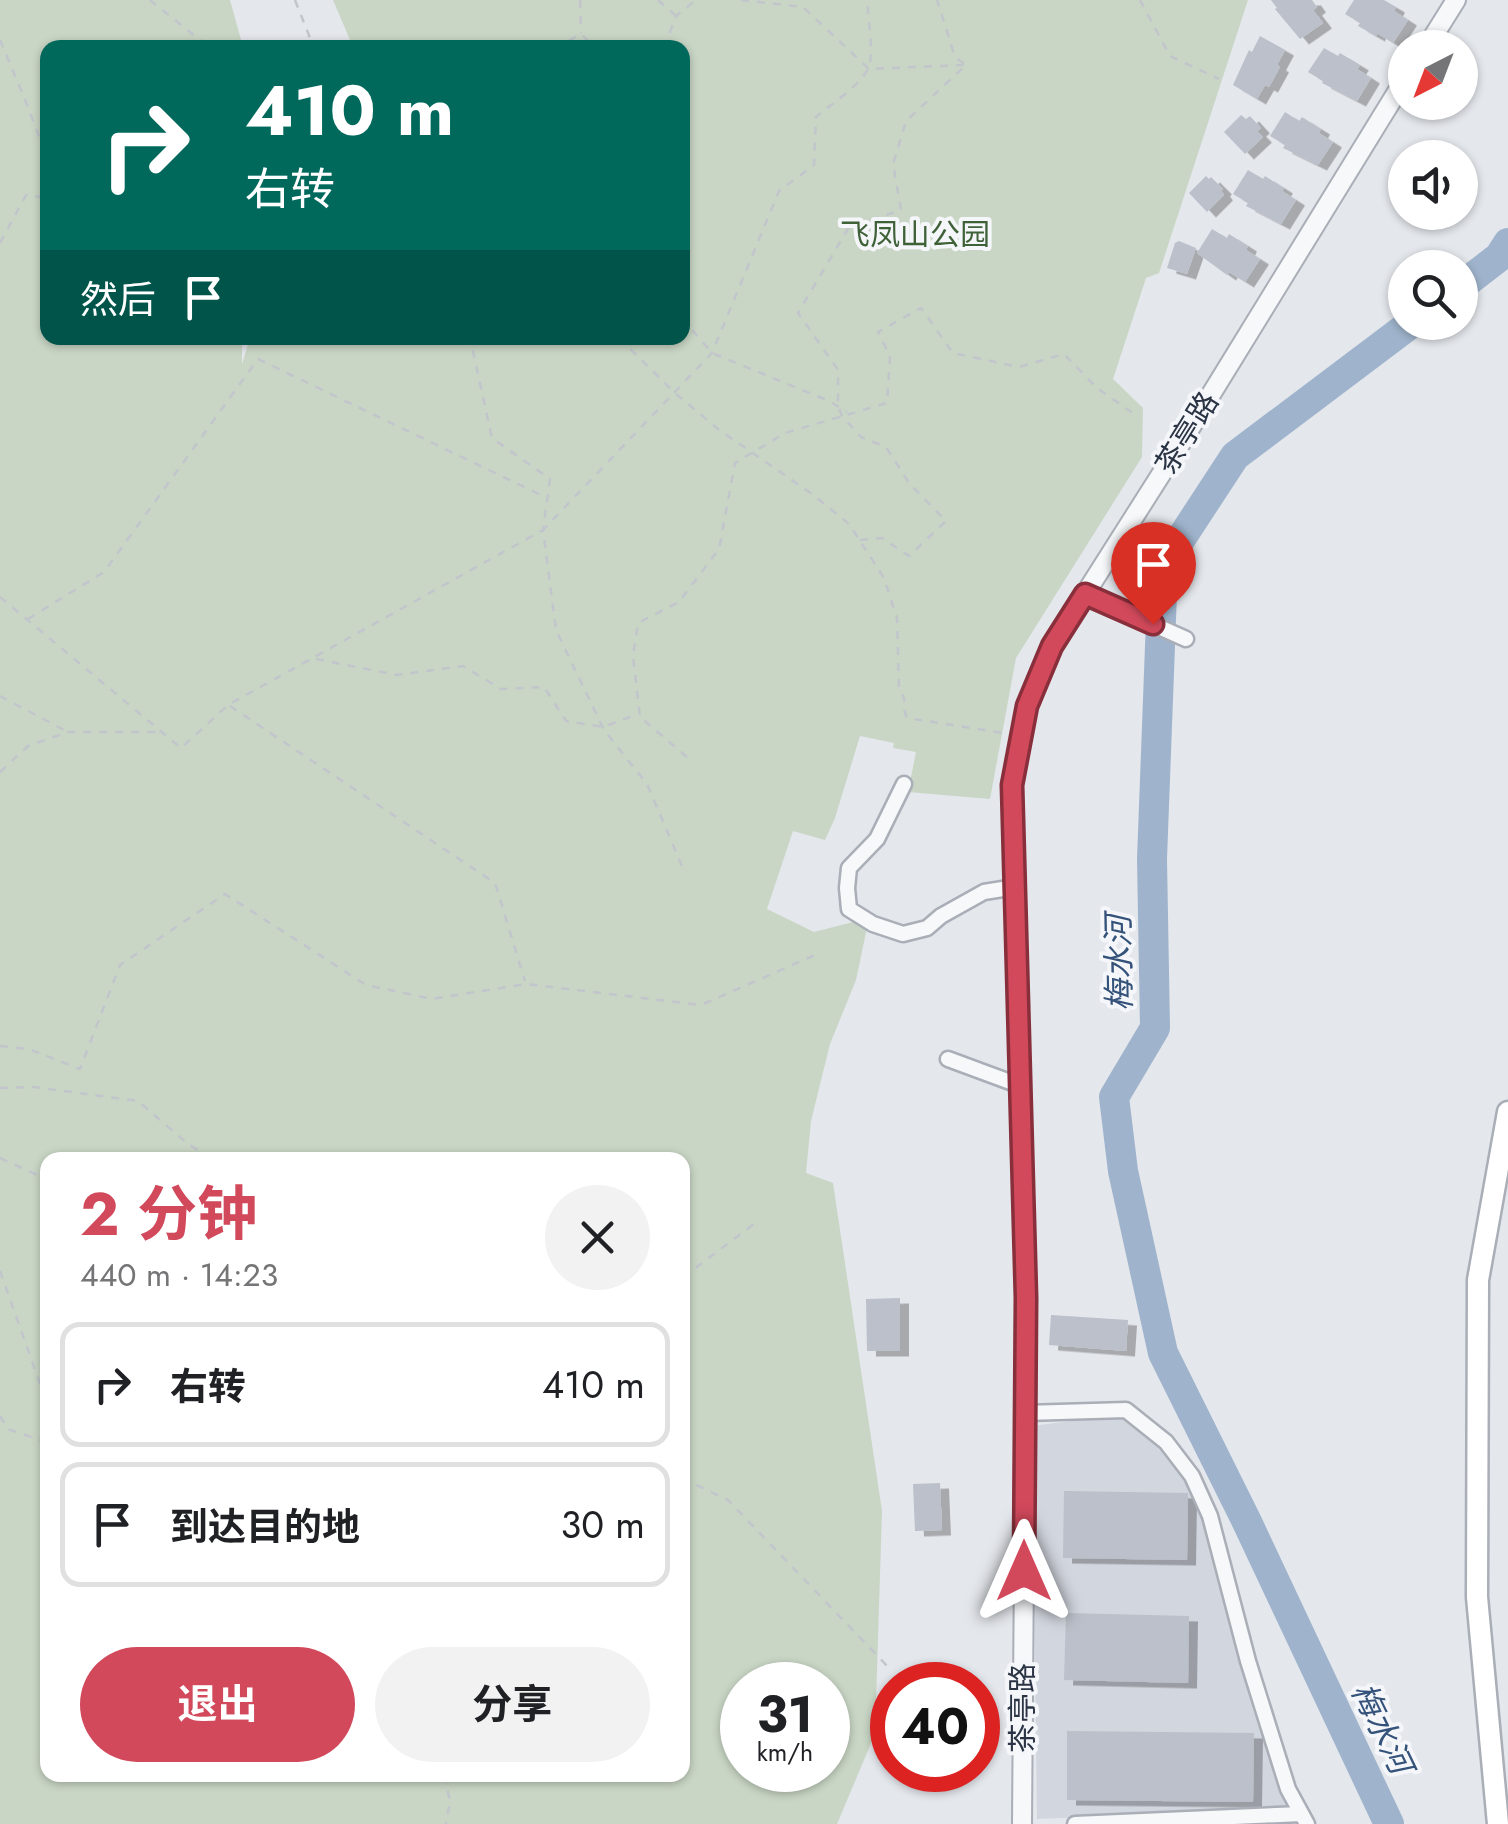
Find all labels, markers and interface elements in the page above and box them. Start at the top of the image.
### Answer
north arrow [1388,30,1478,120]
map controls [1388,30,1478,340]
text: 410 m [245,60,454,161]
icon: right [80,80,210,210]
button: sound [1388,140,1478,230]
text: 右转 [245,157,335,222]
park label: 飞凤山公园 [840,213,990,256]
button: search [1388,250,1478,340]
icon: arrive [176,270,231,325]
text: 然后 [80,272,156,327]
street label: 茶亭路 [1144,383,1229,482]
pin [1111,522,1196,625]
icon: arrive [1126,537,1181,592]
water label: 梅水河 [1095,909,1143,1011]
text: 2 分钟 [80,1171,257,1258]
button: close [545,1185,650,1290]
text: 440 m · 14:23 [80,1252,278,1298]
icon: right [85,1357,140,1412]
text: 410 m [542,1357,645,1412]
text: 右转 [170,1359,246,1414]
icon: arrive [85,1497,140,1552]
text: 30 m [560,1497,645,1552]
text: 到达目的地 [170,1499,360,1554]
position arrow [972,1519,1076,1623]
button: 退出 [80,1647,355,1762]
button: 分享 [375,1647,650,1762]
speed limit sign: 40 [870,1662,1000,1792]
street label: 茶亭路 [1001,1663,1044,1753]
water label: 梅水河 [1340,1675,1426,1787]
text: 31 [757,1678,813,1751]
text: km/h [757,1734,813,1770]

